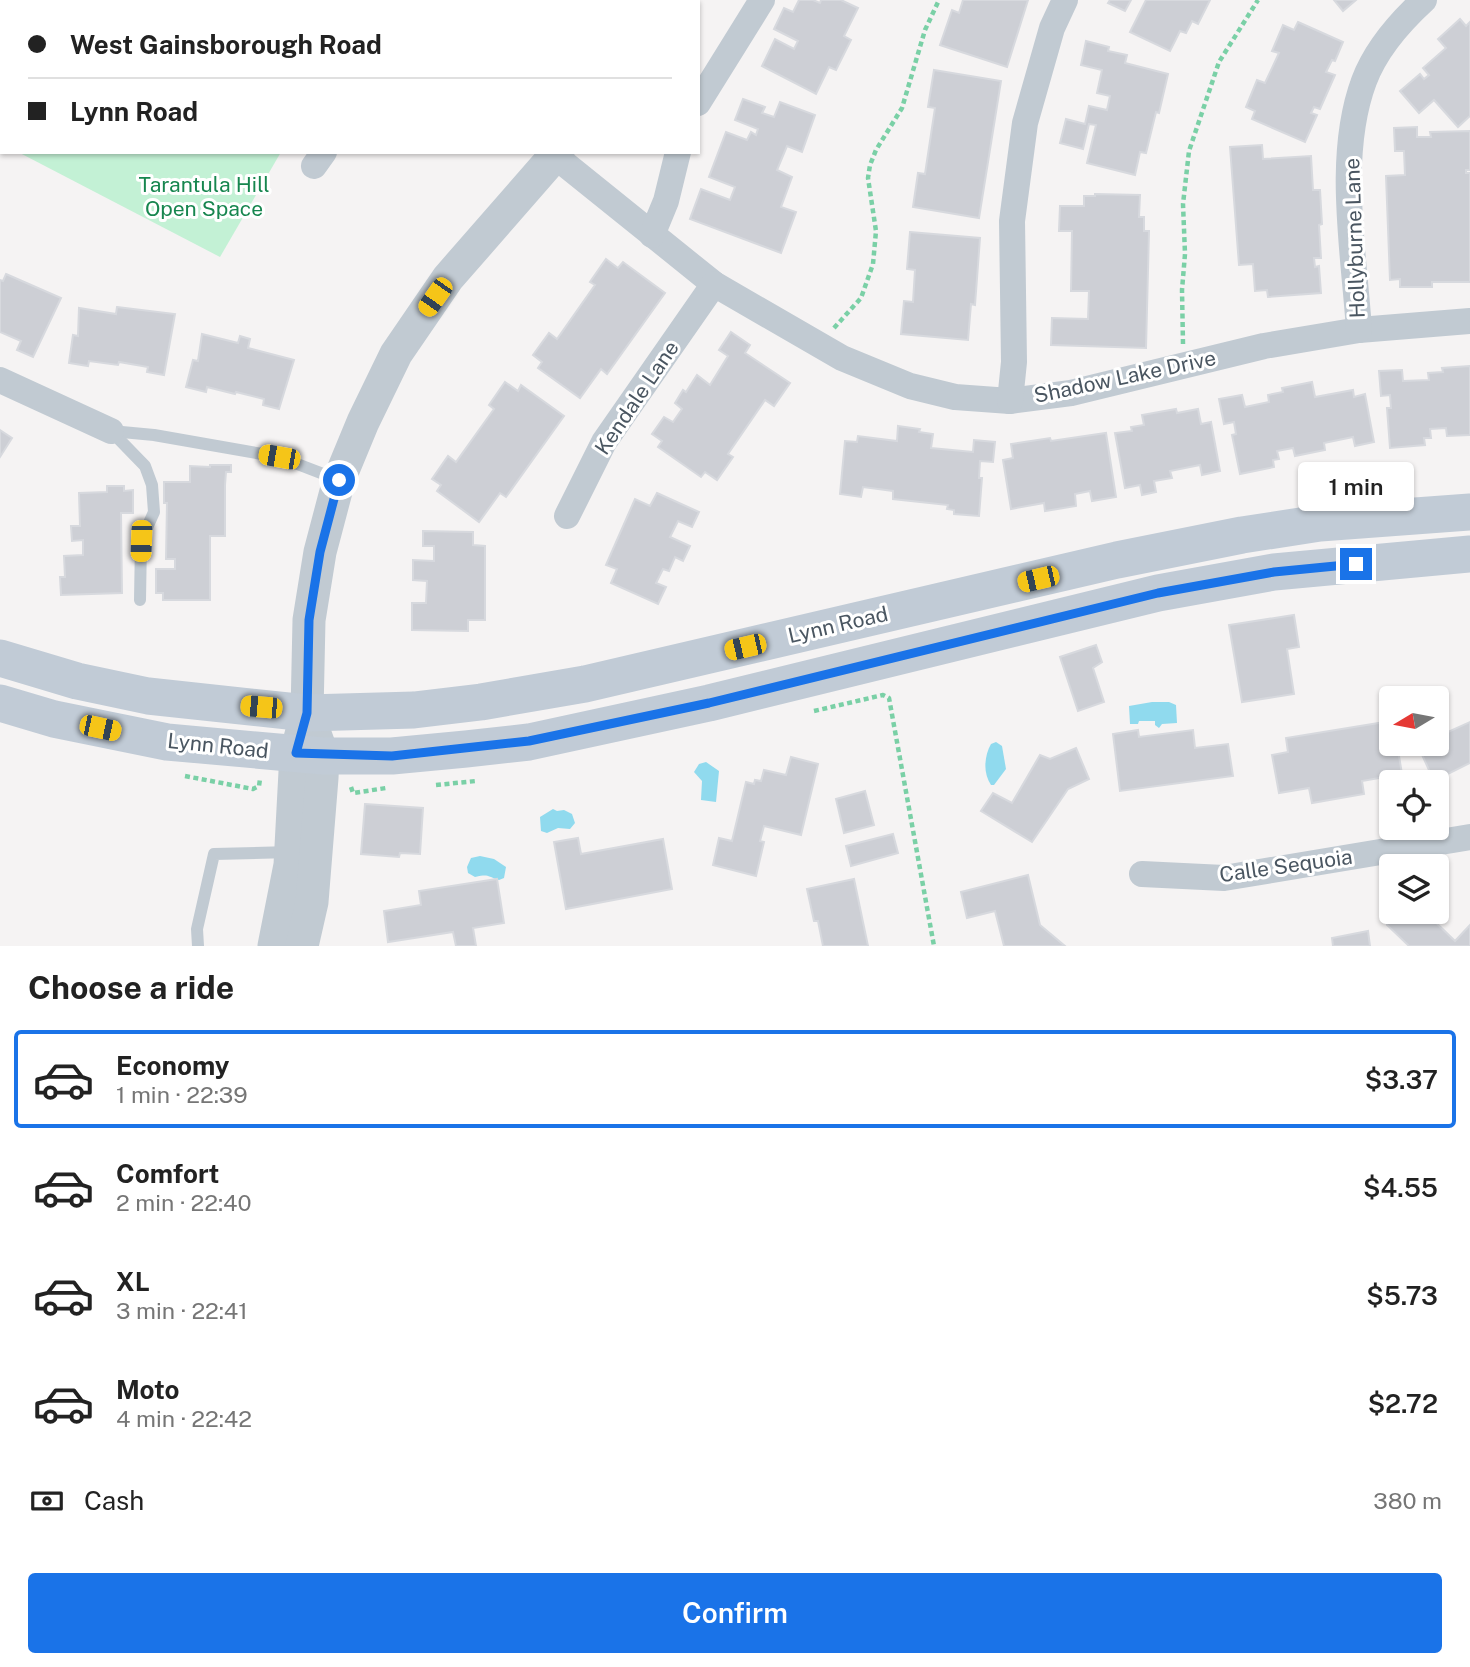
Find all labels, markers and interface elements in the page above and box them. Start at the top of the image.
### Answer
text: West Gainsborough Road [70,29,382,60]
text: Lynn Road [70,96,198,127]
street label: Hollyburne Lane [1339,157,1370,319]
park label: Tarantula Hill Open Space [138,172,270,221]
car [415,274,456,320]
street label: Kendale Lane [589,336,684,459]
street label: Shadow Lake Drive [1032,345,1218,408]
car [257,443,302,471]
callout: 1 min [1298,462,1414,512]
route start [323,464,355,496]
text: 1 min [1329,473,1383,500]
car [130,520,153,562]
route end [1340,548,1372,580]
car [1016,564,1061,594]
street label: Lynn Road [786,601,890,648]
car [723,632,768,662]
north arrow [1379,686,1449,756]
map controls [1379,686,1449,924]
car [240,695,283,719]
car [78,713,123,743]
street label: Lynn Road [166,728,270,763]
button: locate [1379,770,1449,840]
street label: Calle Sequoia [1218,844,1354,887]
button: layers [1379,854,1449,924]
text: Choose a ride [28,969,234,1006]
icon: car [32,1048,95,1111]
text: Economy [116,1050,229,1081]
text: $3.37 [1365,1064,1438,1095]
text: 1 min · 22:39 [116,1081,248,1108]
icon: car [32,1156,95,1219]
text: Comfort [116,1158,219,1189]
text: $4.55 [1363,1172,1438,1203]
text: 2 min · 22:40 [116,1189,252,1216]
icon: car [32,1264,95,1327]
text: XL [116,1266,150,1297]
text: $5.73 [1366,1280,1438,1311]
text: 3 min · 22:41 [116,1297,248,1324]
icon: car [32,1372,95,1435]
text: Moto [116,1374,179,1405]
text: $2.72 [1368,1388,1438,1419]
text: 4 min · 22:42 [116,1405,252,1432]
icon: cash [28,1482,66,1520]
text: Cash [84,1485,144,1516]
text: 380 m [1373,1487,1442,1514]
button: Confirm [28,1573,1442,1653]

